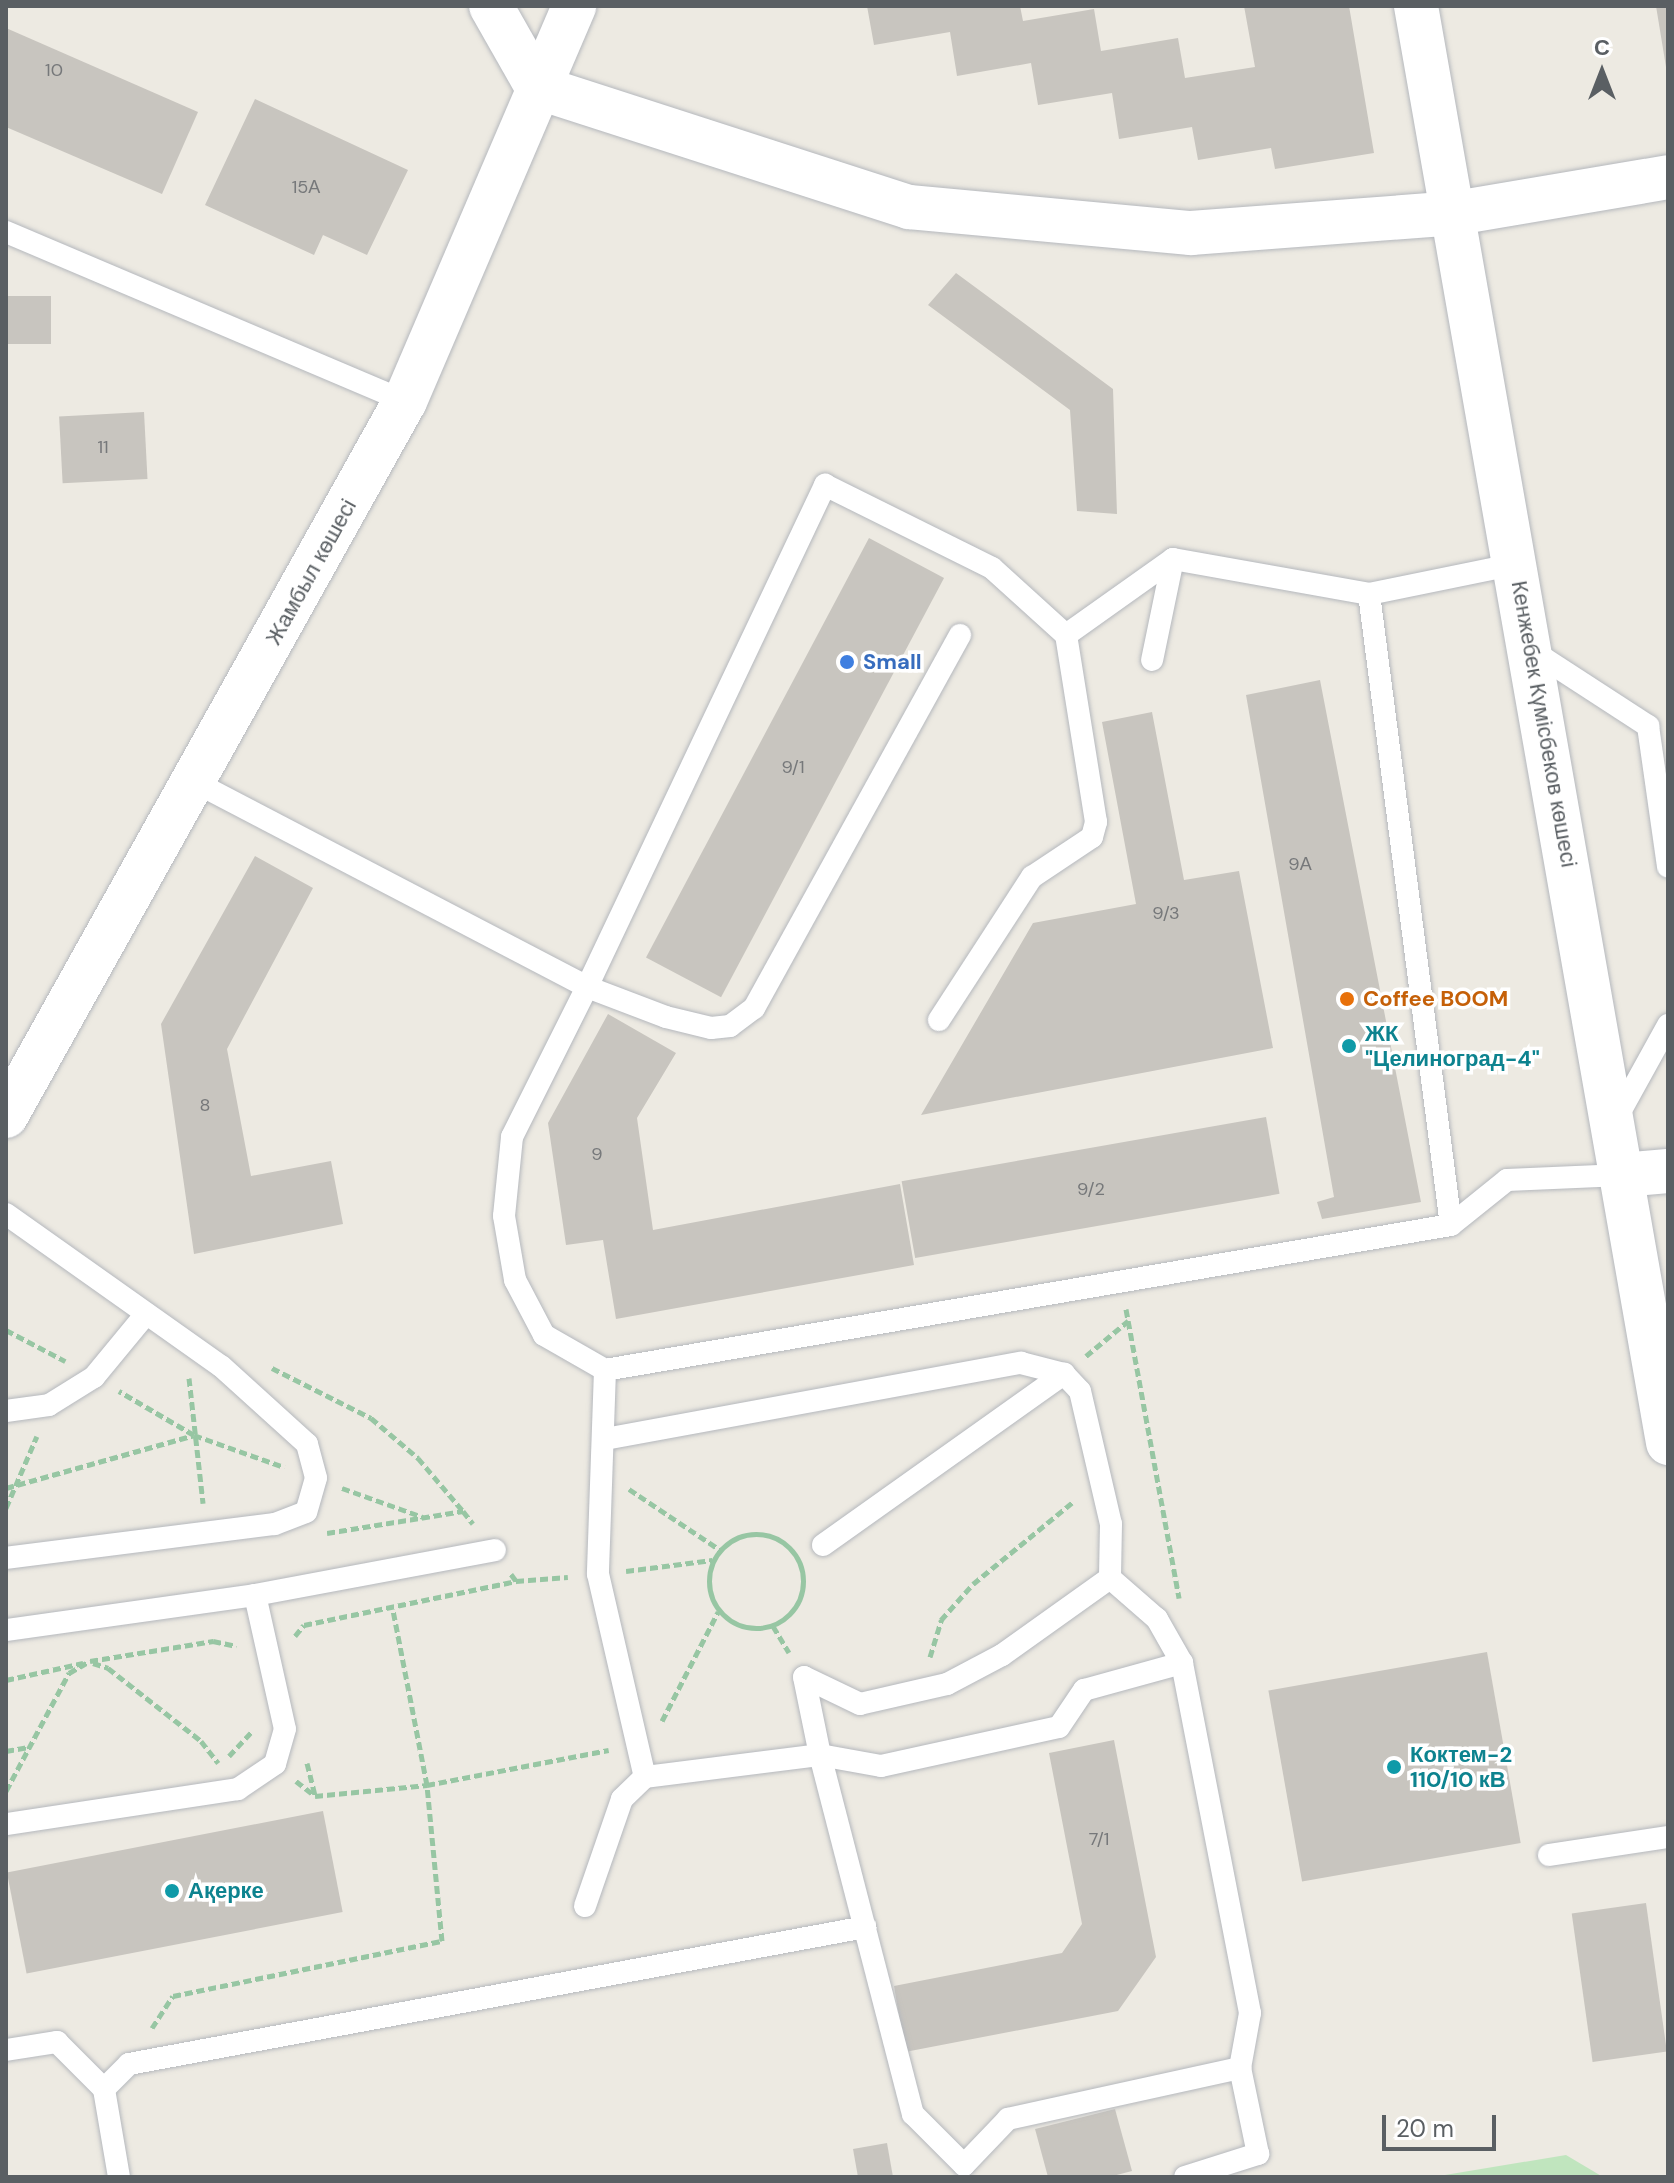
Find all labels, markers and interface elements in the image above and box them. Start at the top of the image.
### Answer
north arrow [1562,32,1642,112]
text: С [1594,33,1610,62]
house number: 10 [45,59,63,81]
house number: 15А [292,176,320,198]
house number: 11 [97,436,109,458]
street label: Жамбыл көшесі [260,495,362,649]
street label: Кенжебек Күмісбеков көшесі [1506,579,1582,869]
place label: Small [863,649,922,675]
marker: Small [838,653,856,671]
house number: 9/1 [781,756,805,778]
house number: 9А [1288,853,1312,875]
house number: 9/3 [1152,902,1180,924]
place label: Coffee BOOM [1363,986,1508,1012]
marker: Coffee BOOM [1338,990,1356,1008]
place label: ЖК "Целиноград-4" [1365,1020,1540,1072]
marker: ЖК "Целиноград-4" [1340,1037,1358,1055]
house number: 8 [200,1094,210,1116]
house number: 9 [591,1143,603,1165]
house number: 9/2 [1077,1178,1105,1200]
place label: Коктем-2 110/10 кВ [1410,1741,1512,1792]
marker: Коктем-2 110/10 кВ [1385,1758,1403,1776]
house number: 7/1 [1089,1828,1109,1850]
place label: Ақерке [188,1878,264,1904]
marker: Ақерке [163,1882,181,1900]
scale bar [1386,2099,1500,2149]
text: 20 m [1396,2113,1454,2144]

